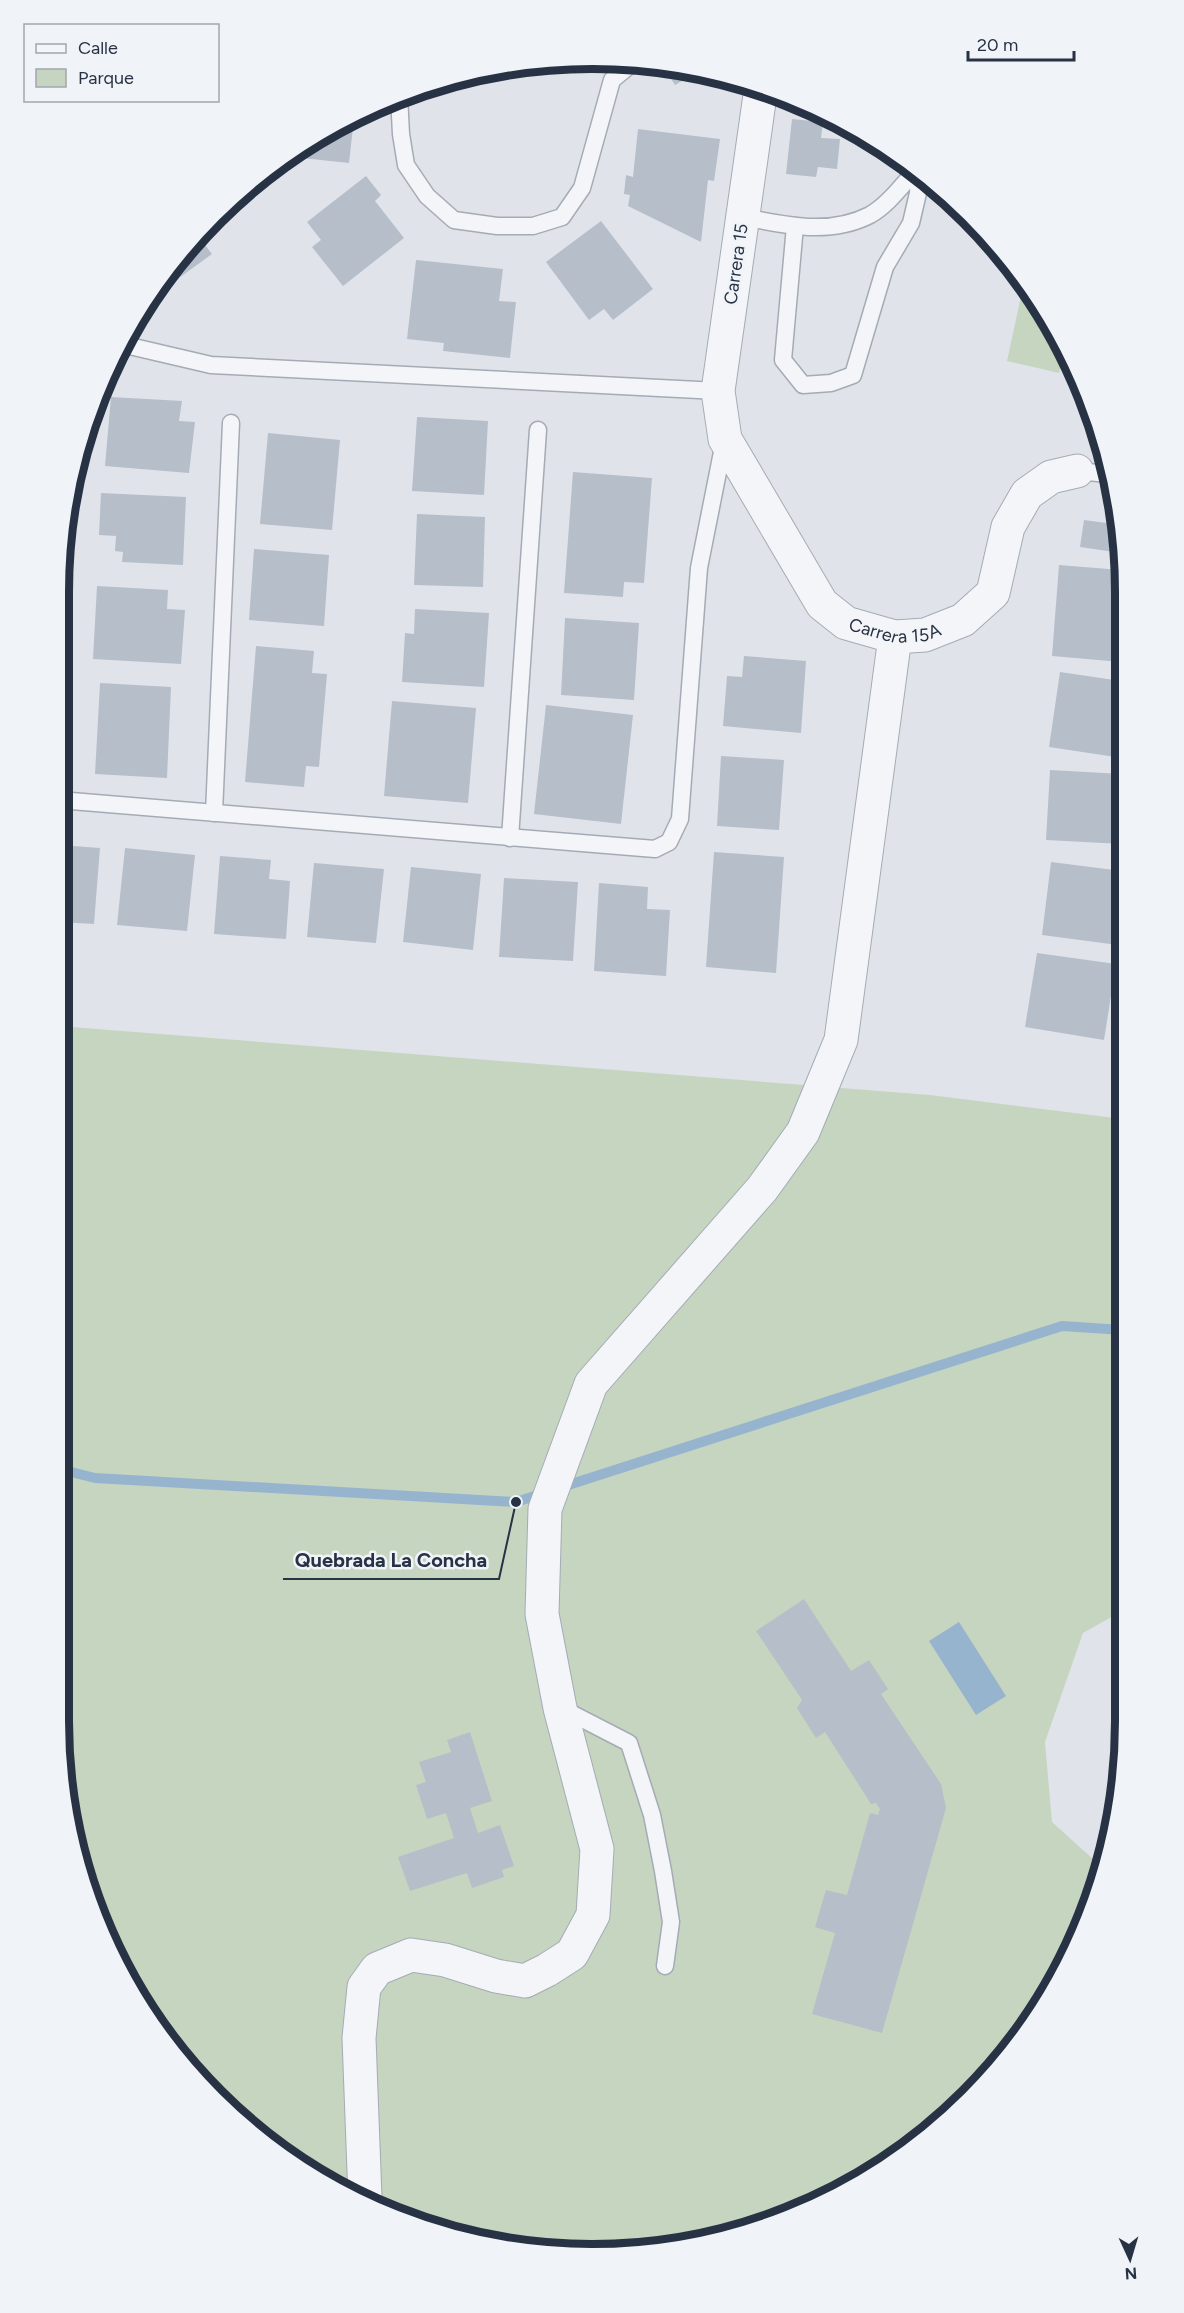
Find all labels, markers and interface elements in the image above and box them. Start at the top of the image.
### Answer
legend [24,24,219,102]
scale bar [968,24,1074,62]
text: 20 m [977,34,1018,56]
text: Calle [78,37,118,59]
text: Parque [78,67,134,89]
street label: Carrera 15 [719,222,753,306]
street label: Carrera 15A [846,613,944,648]
callout: Quebrada La Concha [283,1541,499,1579]
text: Quebrada La Concha [295,1548,487,1572]
north arrow [1100,2229,1160,2289]
text: N [1124,2264,1138,2283]

